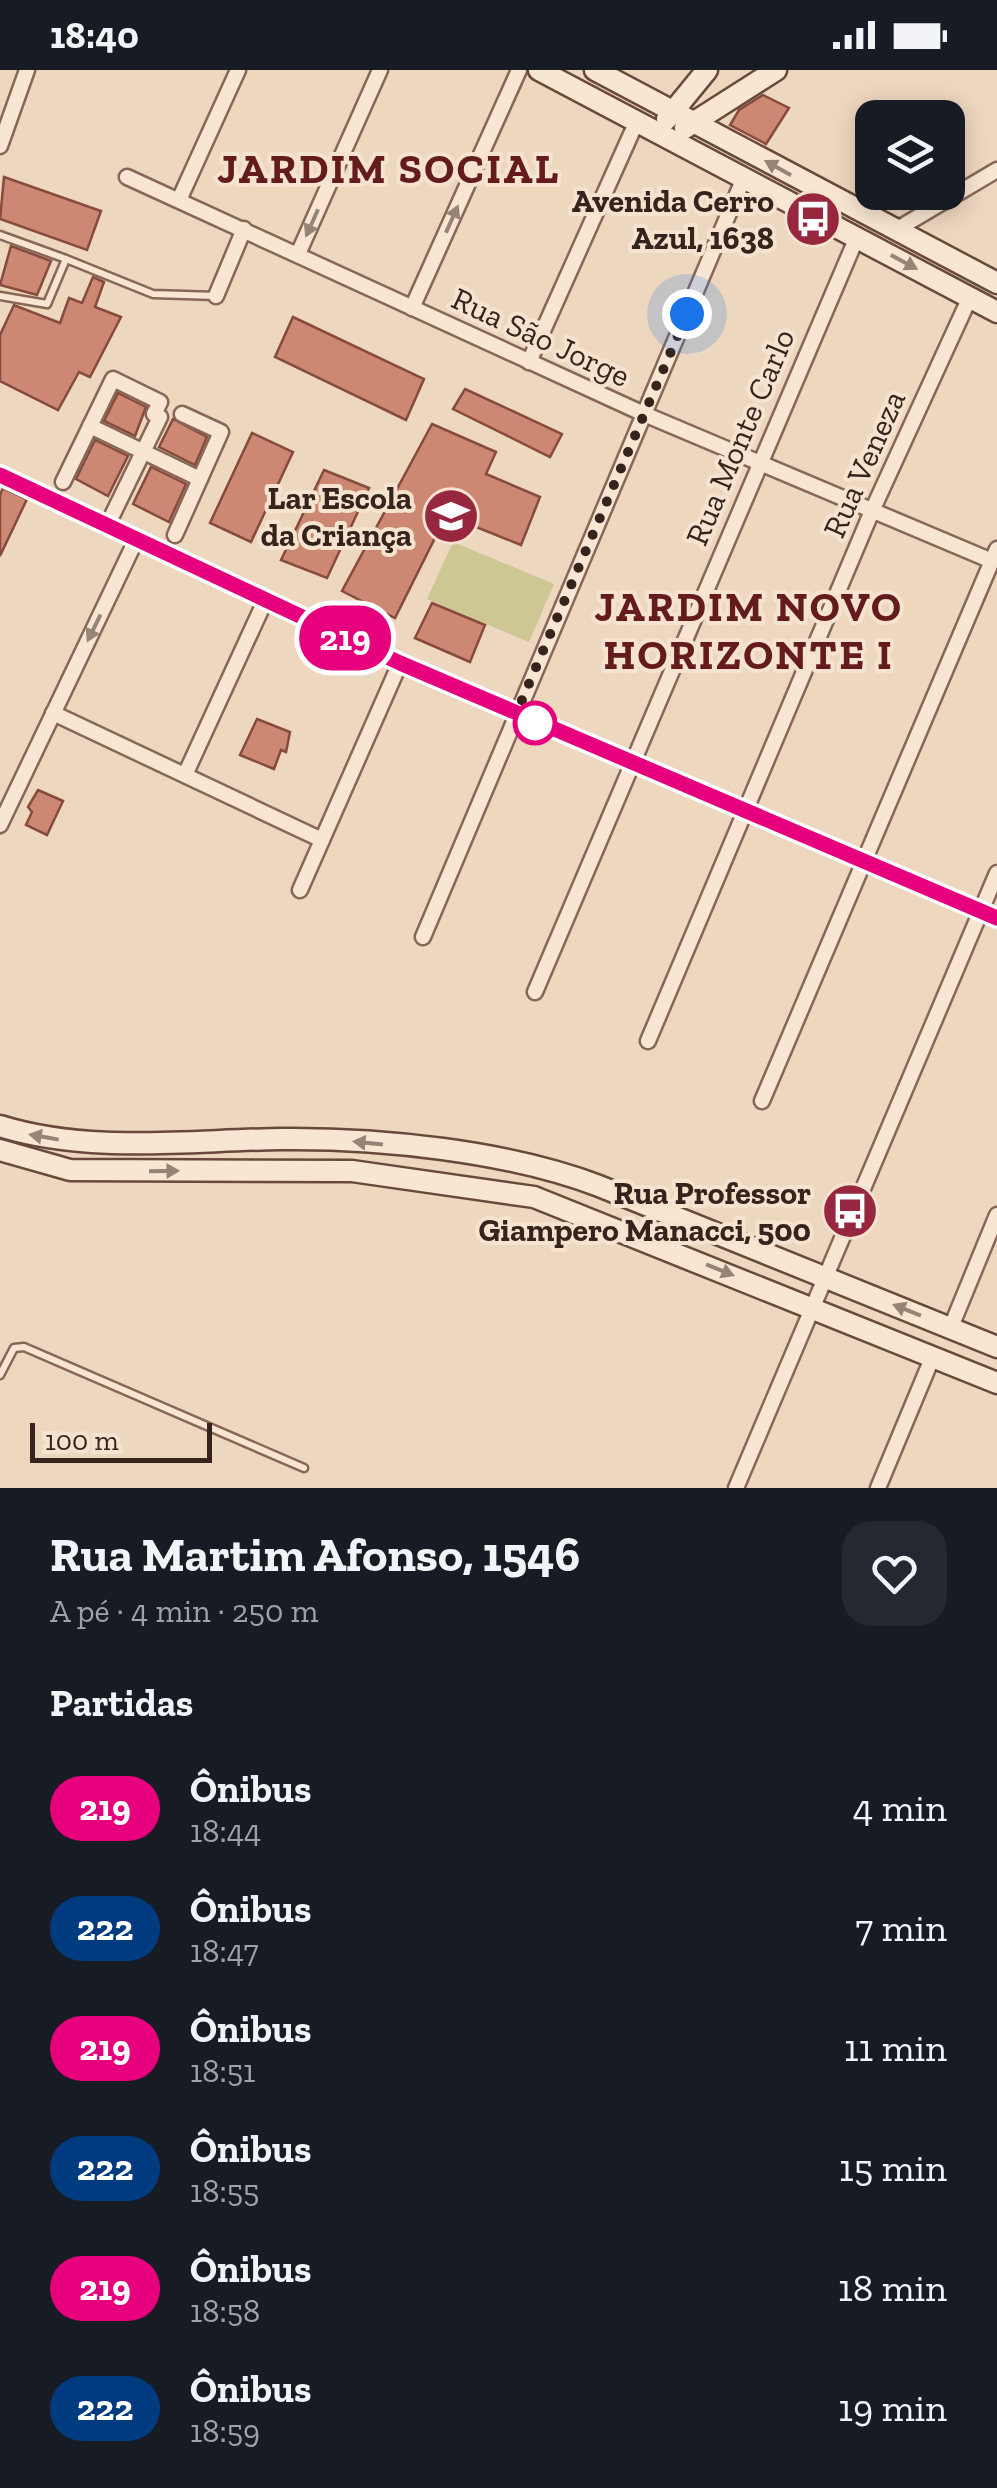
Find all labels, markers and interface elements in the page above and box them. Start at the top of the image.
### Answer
text: 18:40 [50,12,139,58]
map controls [855,100,965,210]
button: layers [855,100,965,210]
district label: JARDIM SOCIAL [217,143,561,194]
one-way arrow [764,160,792,178]
place label: Avenida Cerro Azul, 1638 [572,182,774,257]
bus stop icon: Avenida Cerro Azul, 1638 [783,189,843,249]
one-way arrow [444,204,460,234]
one-way arrow [304,208,320,238]
one-way arrow [889,253,918,270]
street label: Rua São Jorge [446,279,636,395]
your location [662,289,712,339]
street label: Rua Monte Carlo [677,323,803,551]
street label: Rua Veneza [815,385,913,543]
place label: Lar Escola da Criança [261,479,412,554]
school or university icon: Lar Escola da Criança [421,486,481,546]
district label: JARDIM NOVO HORIZONTE I [595,581,903,680]
line badge: 219 [288,606,402,670]
one-way arrow [85,614,102,643]
text: 219 [319,617,371,659]
unlabelled marker [514,702,556,744]
one-way arrow [28,1129,59,1144]
one-way arrow [352,1135,384,1151]
one-way arrow [149,1163,181,1179]
place label: Rua Professor Giampero Manacci, 500 [479,1174,811,1249]
bus stop icon: Rua Professor Giampero Manacci, 500 [820,1181,880,1241]
one-way arrow [705,1262,735,1278]
one-way arrow [892,1301,922,1317]
scale bar [30,1418,212,1462]
text: 100 m [45,1424,119,1457]
button: heart [842,1521,947,1626]
text: Rua Martim Afonso, 1546 [50,1526,580,1583]
text: A pé · 4 min · 250 m [50,1592,318,1630]
text: Partidas [50,1680,193,1726]
text: Ônibus [190,1766,312,1812]
text: 4 min [853,1785,947,1831]
text: 219 [79,1787,131,1829]
text: 18:44 [190,1812,261,1850]
text: Ônibus [190,1886,312,1932]
text: 7 min [855,1905,947,1951]
text: 222 [77,1907,133,1949]
text: 18:47 [190,1932,259,1970]
text: Ônibus [190,2006,312,2052]
text: 11 min [844,2025,947,2071]
text: 219 [79,2027,131,2069]
text: 18:51 [190,2052,255,2090]
text: Ônibus [190,2126,312,2172]
text: 15 min [839,2145,947,2191]
text: 222 [77,2147,133,2189]
text: 18:55 [190,2172,259,2210]
text: Ônibus [190,2246,312,2292]
text: 18 min [838,2265,947,2311]
text: 219 [79,2267,131,2309]
text: 18:58 [190,2292,260,2330]
text: Ônibus [190,2366,312,2412]
text: 19 min [838,2385,947,2431]
text: 222 [77,2387,133,2429]
text: 18:59 [190,2412,260,2450]

